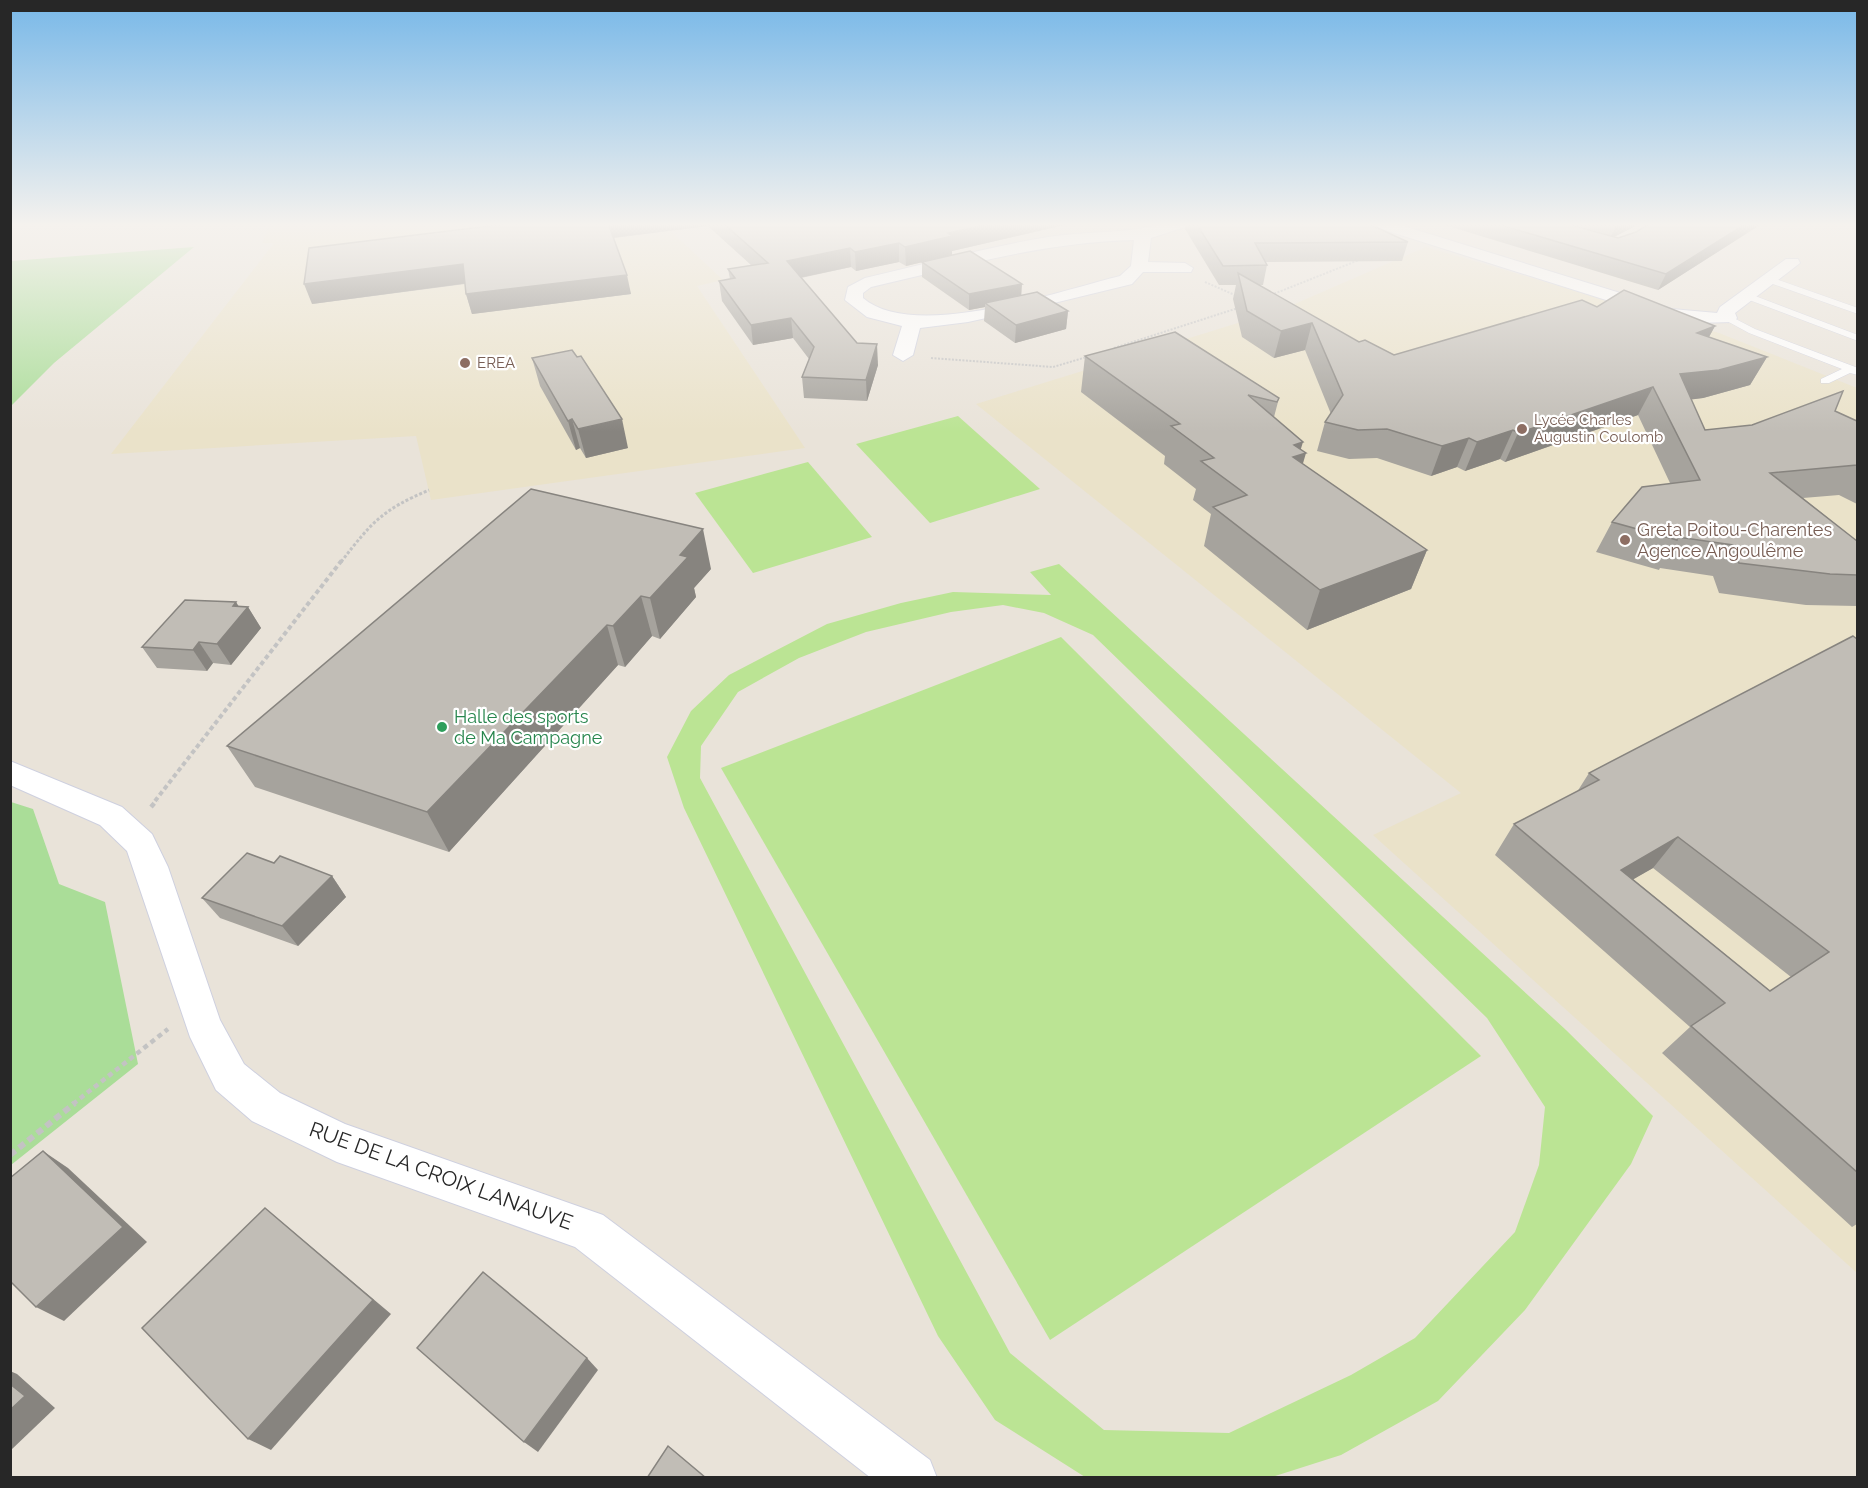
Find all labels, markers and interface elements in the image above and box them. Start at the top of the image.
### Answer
place label: EREA [477,354,515,372]
marker: EREA [458,356,472,370]
place label: Lycée Charles Augustin Coulomb [1534,411,1663,446]
marker: Lycée Charles Augustin Coulomb [1515,422,1529,436]
place label: Greta Poitou-Charentes Agence Angoulême [1637,519,1832,561]
marker: Greta Poitou-Charentes Agence Angoulême [1618,533,1632,547]
place label: Halle des sports de Ma Campagne [454,706,603,748]
marker: Halle des sports de Ma Campagne [435,720,449,734]
street label: RUE DE LA CROIX LANAUVE [306,1116,576,1235]

